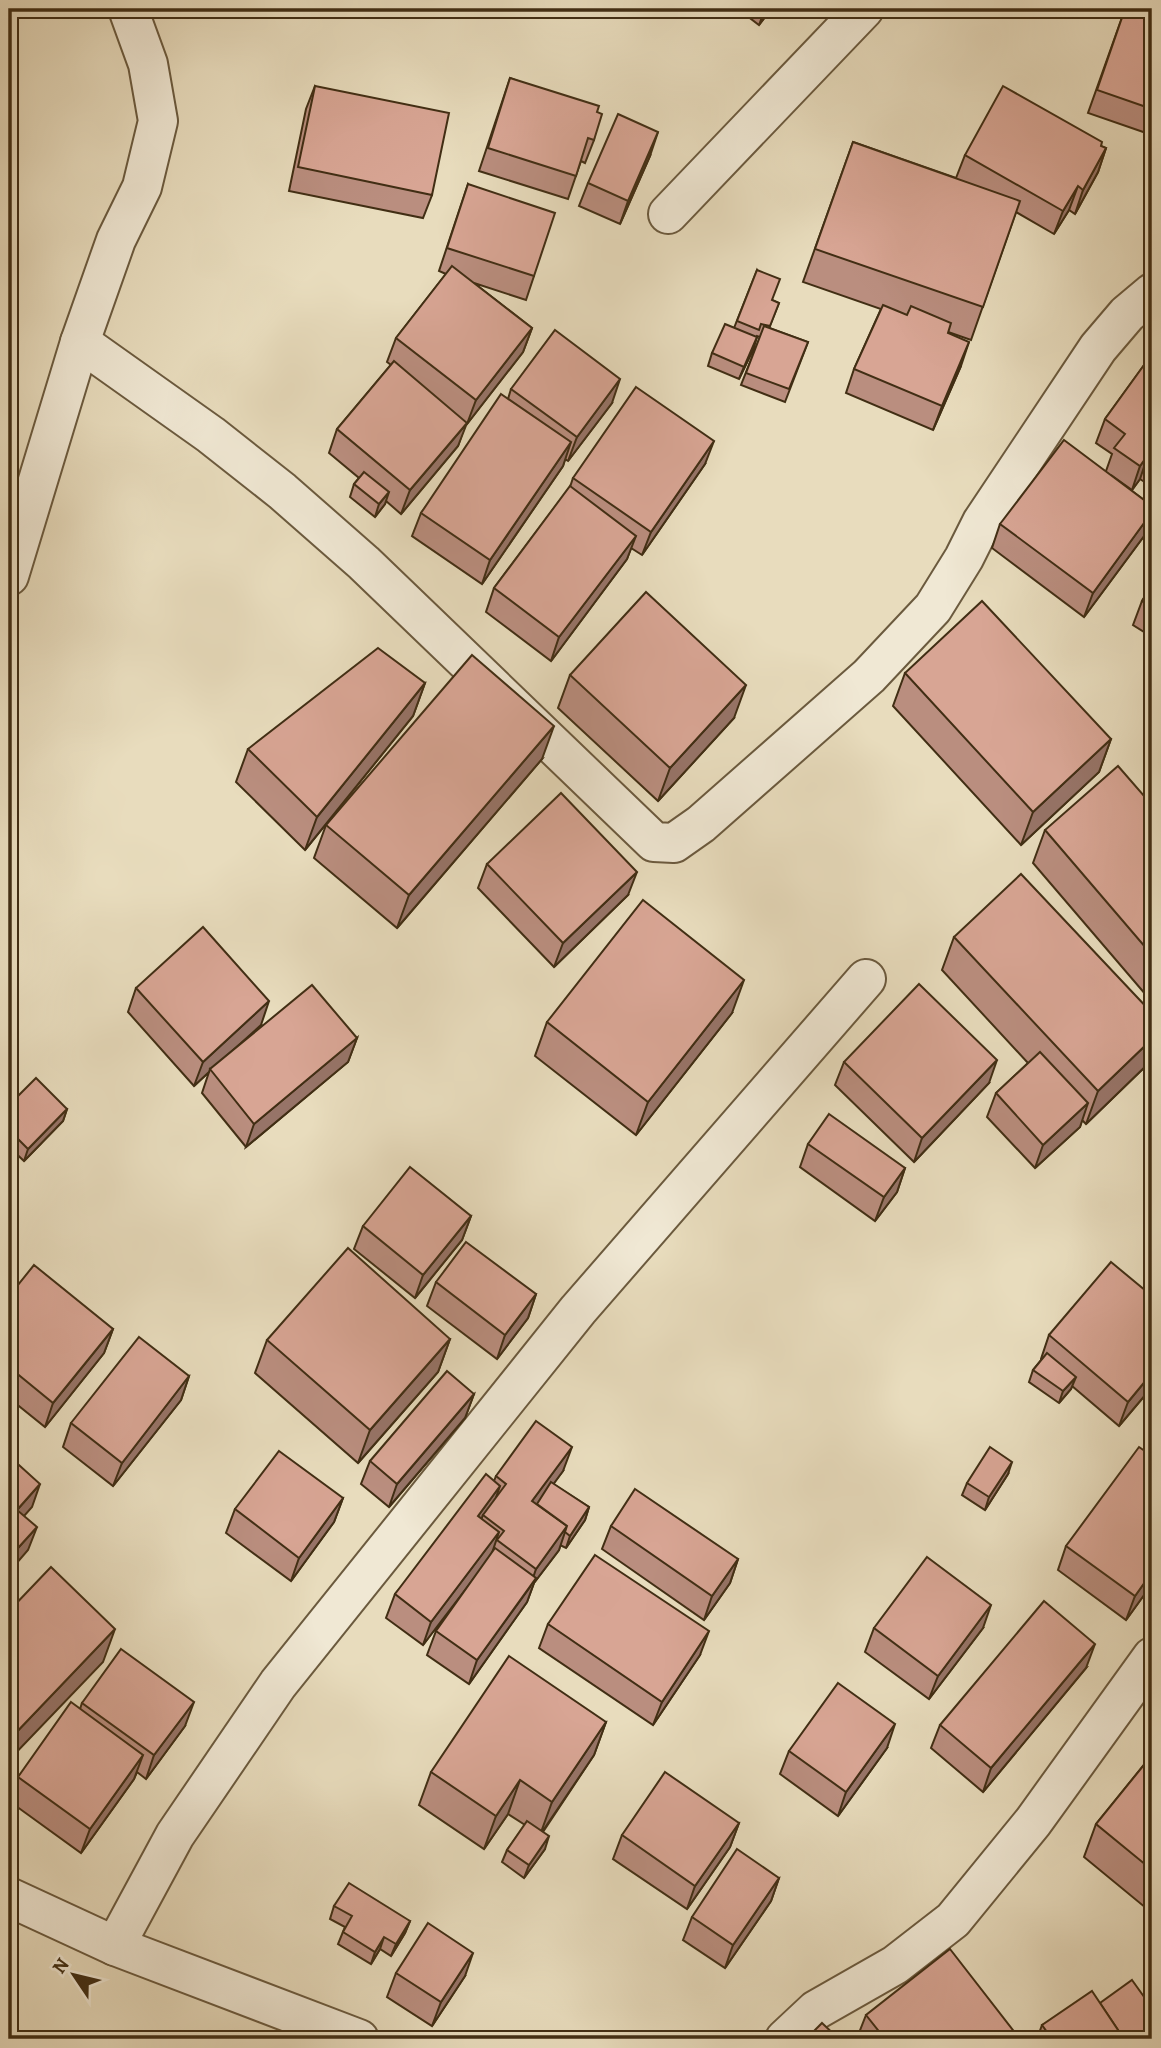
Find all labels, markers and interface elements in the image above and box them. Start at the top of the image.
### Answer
north arrow [38,1940,108,2010]
text: N [46,1953,76,1979]

